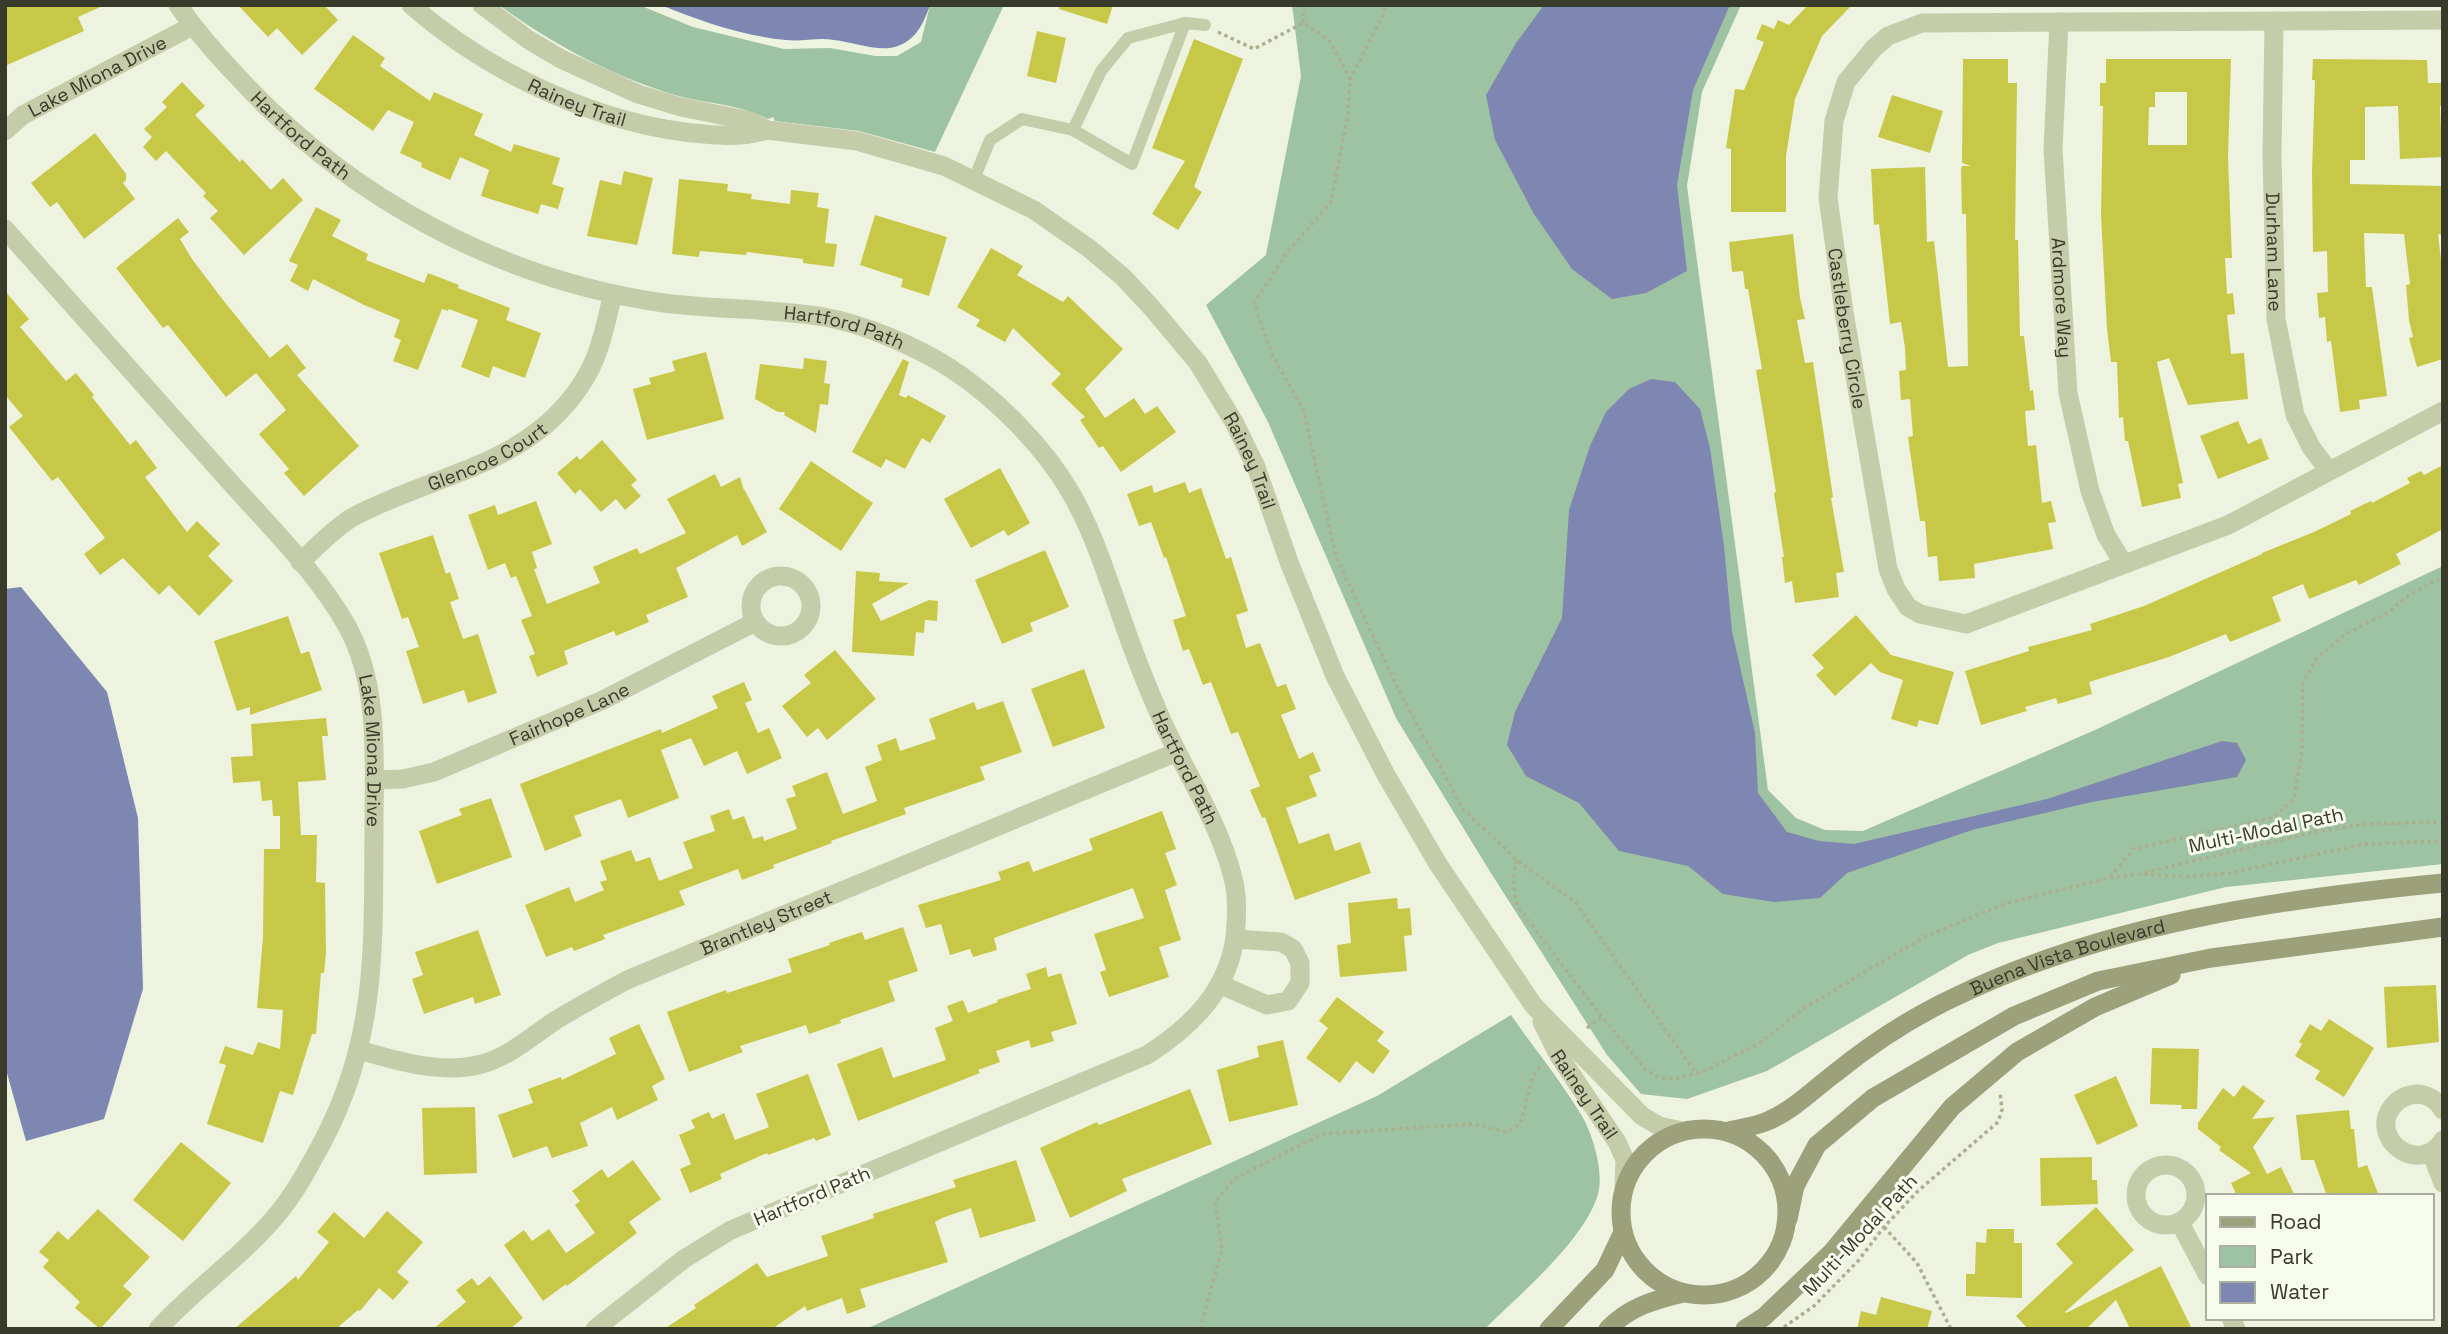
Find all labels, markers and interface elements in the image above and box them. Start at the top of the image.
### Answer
street label: Lake Miona Drive [24,29,171,123]
street label: Rainey Trail [524,72,629,132]
street label: Hartford Path [246,86,356,185]
street label: Durham Lane [2260,192,2288,312]
street label: Ardmore Way [2046,237,2078,359]
street label: Castleberry Circle [1823,246,1873,411]
street label: Hartford Path [783,300,909,355]
street label: Rainey Trail [1218,407,1282,512]
street label: Glencoe Court [424,416,552,496]
street label: Lake Miona Drive [353,672,387,827]
street label: Fairhope Lane [505,676,634,751]
street label: Hartford Path [1147,707,1225,828]
street label: Multi-Modal Path [2186,801,2346,859]
street label: Brantley Street [696,884,836,961]
street label: Buena Vista Boulevard [1965,913,2168,1001]
street label: Rainey Trail [1545,1044,1624,1144]
street label: Hartford Path [750,1160,874,1232]
street label: Multi-Modal Path [1797,1169,1923,1301]
legend [2206,1194,2434,1320]
text: Road [2270,1208,2322,1235]
text: Park [2270,1243,2314,1270]
text: Water [2270,1278,2329,1305]

